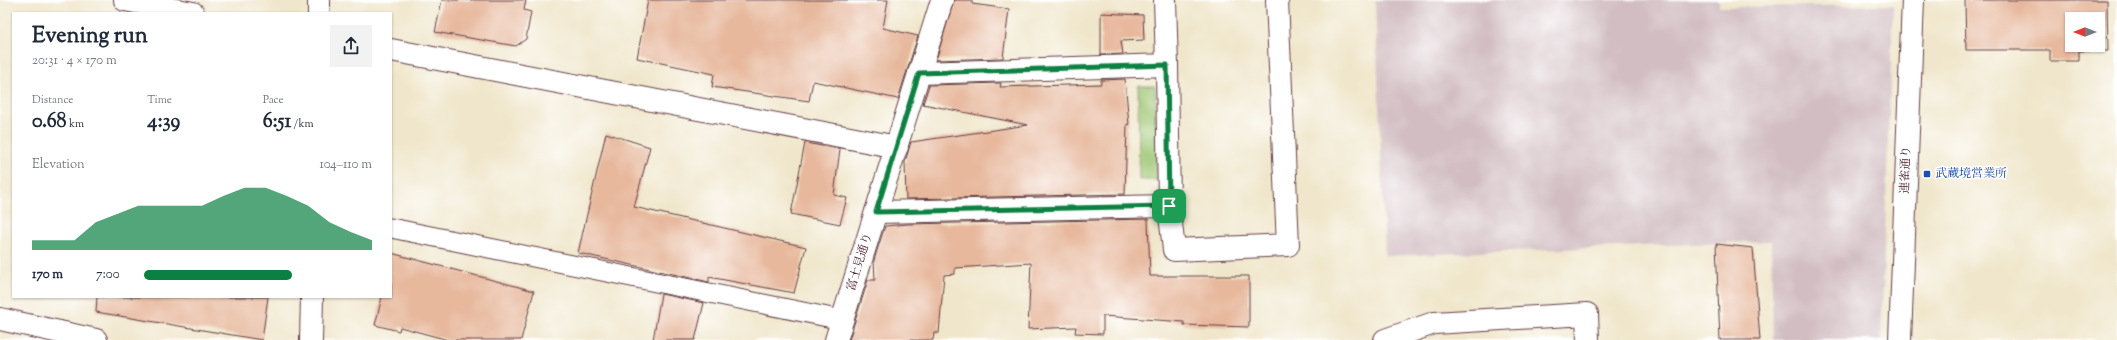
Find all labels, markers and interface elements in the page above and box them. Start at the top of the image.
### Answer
north arrow [2065,12,2105,52]
map controls [2065,12,2105,52]
text: Evening run [32,21,148,53]
button: share [330,25,372,67]
text: 20:31 · 4 × 170 m [32,52,117,70]
text: Distance [32,92,73,108]
text: Time [147,92,172,108]
text: Pace [263,92,284,108]
text: 0.68 [32,108,67,137]
text: 4:39 [147,108,180,137]
text: 6:51 [263,108,291,137]
text: km [67,116,84,132]
text: /km [291,116,313,132]
street label: 連雀通り [1896,146,1916,194]
text: Elevation [32,156,85,174]
text: 104–110 m [320,156,372,174]
place label: 武蔵境営業所 [1935,165,2007,183]
marker: 武蔵境営業所 [1922,169,1932,179]
pin [1152,189,1186,223]
icon: arrive [1158,195,1180,217]
street label: 富士見通り [843,231,877,293]
text: 170 m [32,266,63,284]
text: 7:00 [96,266,120,284]

